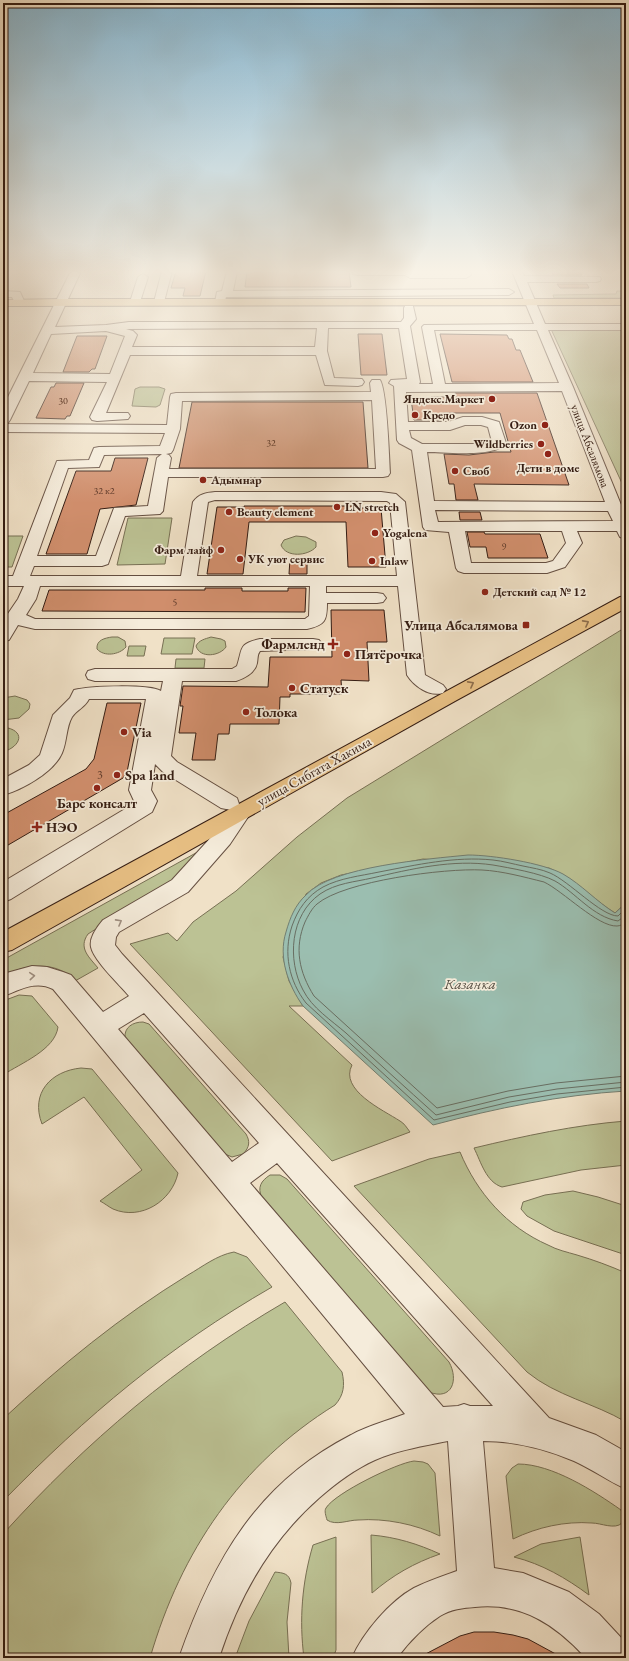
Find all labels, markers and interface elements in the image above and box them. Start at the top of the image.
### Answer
place label: Яндекс.Маркет [402,391,485,407]
house number: 30 [58,394,68,407]
marker: Яндекс.Маркет [487,394,497,404]
street label: улица Абсалямова [567,402,613,490]
place label: Кредо [423,407,455,423]
marker: Кредо [410,410,420,420]
place label: Ozon [510,417,537,433]
marker: Ozon [540,420,550,430]
house number: 32 [266,436,276,449]
place label: Wildberries [473,436,533,452]
marker: Wildberries [536,439,546,449]
marker: Дети в доме [543,449,553,459]
place label: Дети в доме [517,460,579,476]
place label: Своб [463,463,489,479]
marker: Своб [450,466,460,476]
place label: Адымнар [210,472,262,488]
marker: Адымнар [198,475,208,485]
house number: 32 к2 [93,484,115,497]
place label: LN stretch [345,499,400,515]
marker: LN stretch [332,502,342,512]
place label: Beauty element [237,504,314,520]
marker: Beauty element [224,507,234,517]
place label: Yogalena [383,525,428,541]
marker: Yogalena [370,528,380,538]
house number: 9 [502,540,507,553]
place label: Фарм лайф [154,542,213,558]
marker: Фарм лайф [216,545,226,555]
place label: УК уют сервис [247,551,324,567]
place label: Inlaw [380,553,409,569]
marker: УК уют сервис [235,554,245,564]
marker: Inlaw [367,556,377,566]
place label: Детский сад № 12 [493,584,587,600]
marker: Детский сад № 12 [480,587,490,597]
house number: 5 [173,595,178,608]
place label: Улица Абсалямова [403,616,519,634]
marker: Улица Абсалямова [521,620,531,630]
one-way arrow [581,620,589,627]
place label: Фармленд [262,635,326,653]
marker: Фармленд [328,639,338,649]
place label: Пятёрочка [355,645,423,663]
marker: Пятёрочка [342,649,352,659]
place label: Статуск [300,679,349,697]
one-way arrow [467,682,474,689]
marker: Статуск [287,683,297,693]
place label: Толока [254,703,298,721]
marker: Толока [241,707,251,717]
place label: Via [132,723,153,741]
marker: Via [119,727,129,737]
street label: улица Сибгата Хакима [254,732,375,810]
place label: Spa land [125,766,175,784]
house number: 3 [97,767,103,783]
marker: Spa land [112,770,122,780]
marker: Барс консалт [92,783,102,793]
place label: Барс консалт [57,794,138,812]
place label: НЭО [46,818,78,836]
marker: НЭО [31,821,43,833]
one-way arrow [115,919,122,926]
one-way arrow [29,971,35,980]
water label: Казанка [443,974,496,993]

